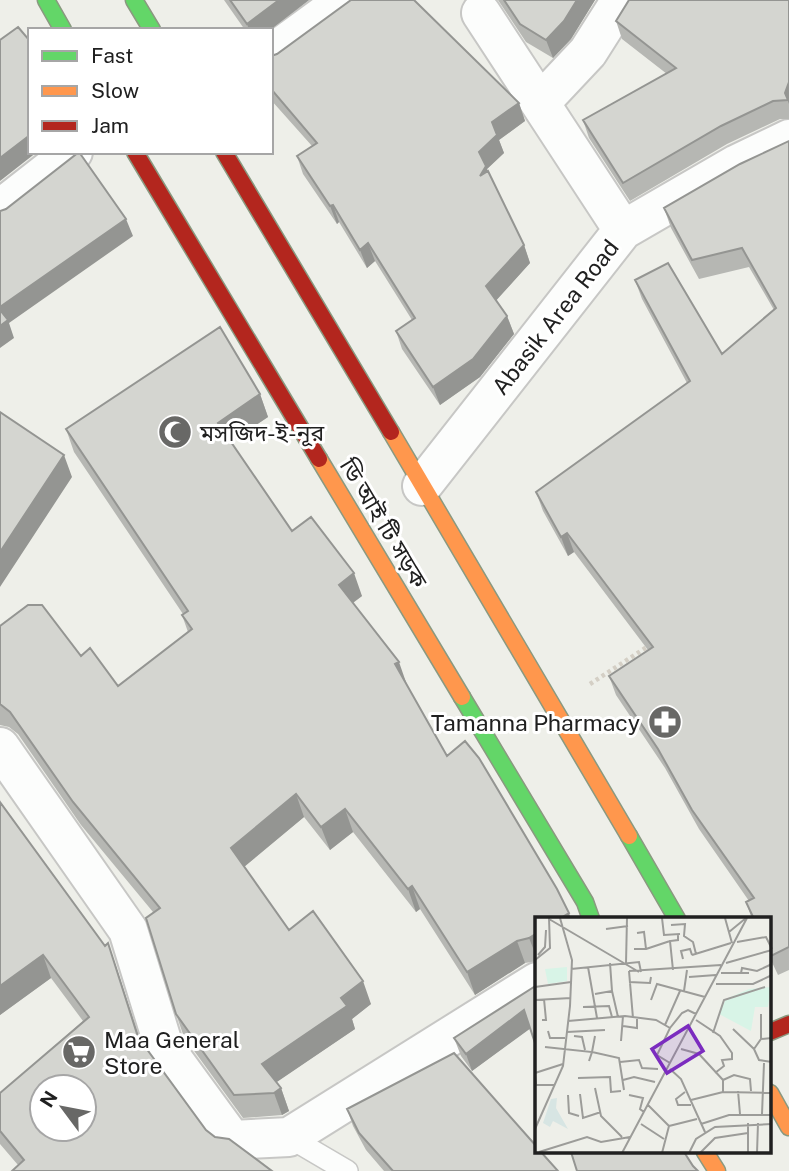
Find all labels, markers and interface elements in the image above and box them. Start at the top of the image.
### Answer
legend [28,28,273,154]
text: Fast [91,43,133,68]
text: Slow [91,78,139,103]
text: Jam [91,113,129,138]
street label: Abasik Area Road [486,234,624,400]
mosque icon: মসজিদ-ই-নূর [156,413,194,451]
place label: মসজিদ-ই-নূর [199,419,325,447]
street label: ডি আই টি সড়ক [334,453,433,593]
pharmacy icon: Tamanna Pharmacy [646,703,684,741]
place label: Tamanna Pharmacy [431,709,640,736]
inset map [535,917,772,1154]
place label: Maa General Store [104,1026,240,1079]
supermarket icon: Maa General Store [60,1033,98,1071]
north arrow [28,1073,98,1143]
text: N [35,1087,62,1111]

